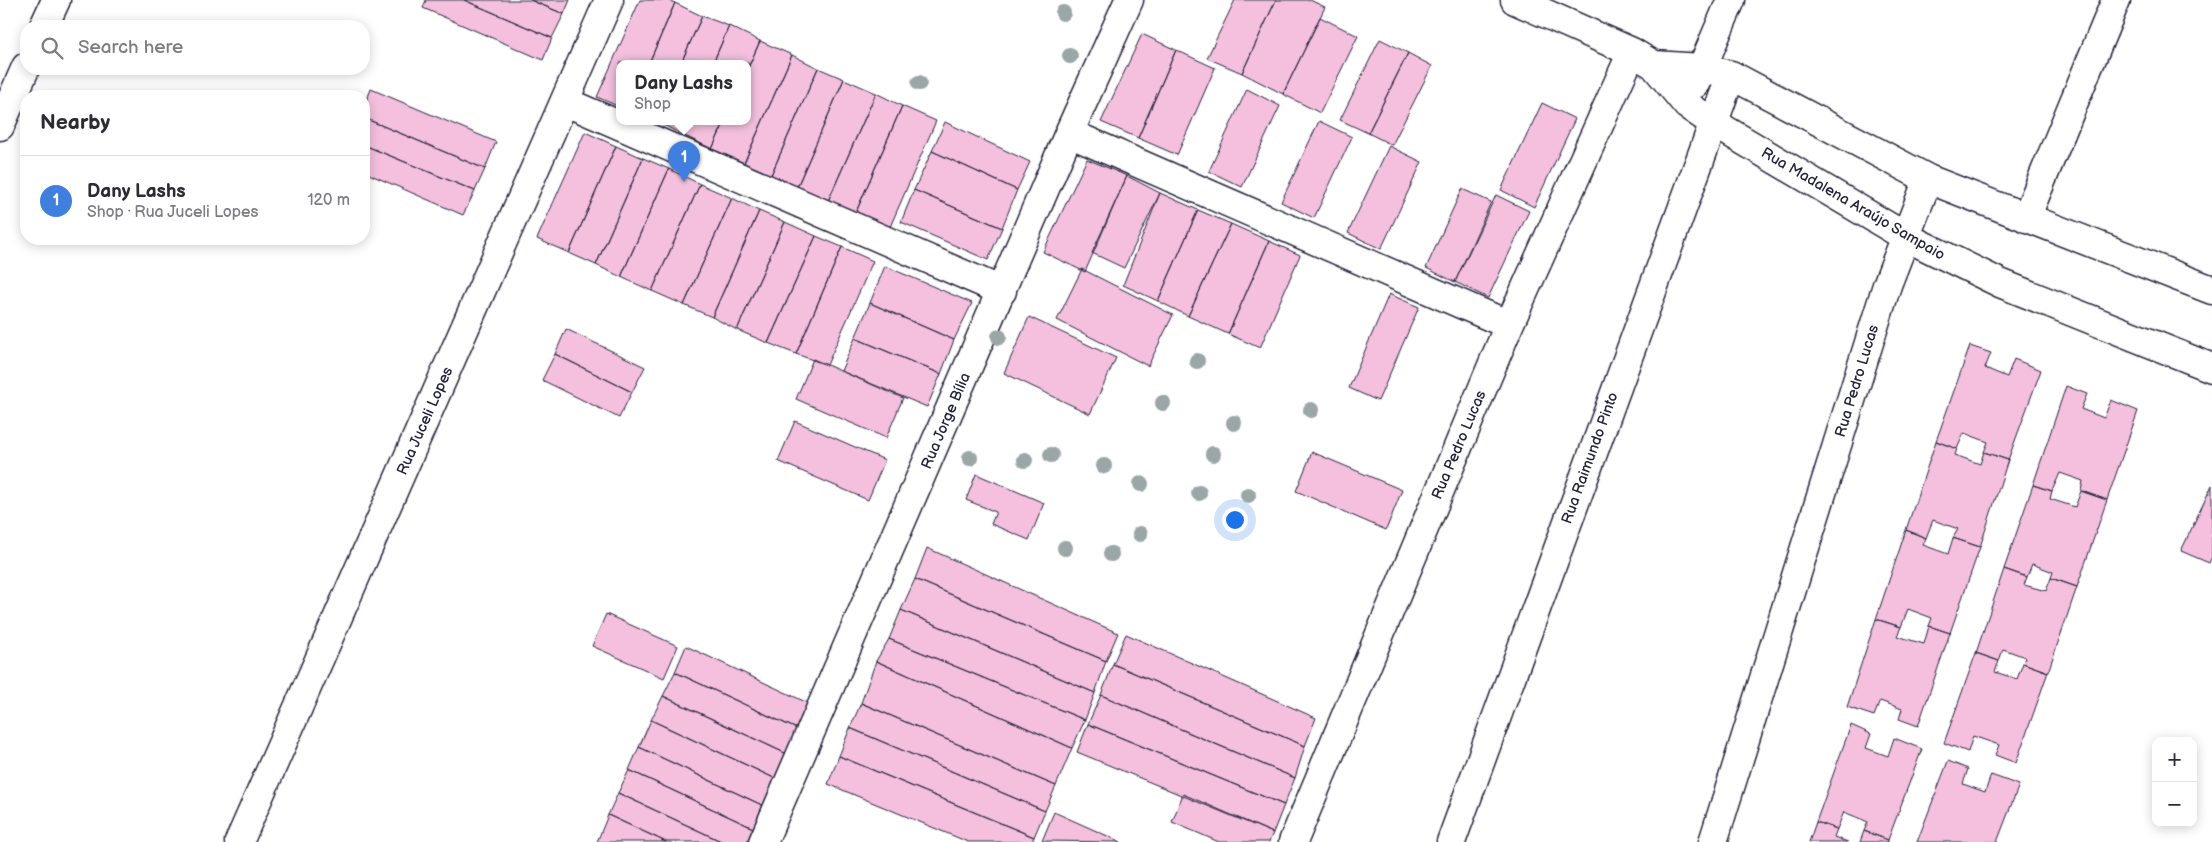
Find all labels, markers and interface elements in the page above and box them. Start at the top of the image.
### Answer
search box [20,20,370,75]
icon: search [38,34,66,62]
text: Search here [78,36,183,59]
popup [616,60,751,125]
text: Dany Lashs [634,72,733,95]
text: Shop [634,95,671,114]
text: Nearby [40,110,110,135]
pin: 1 [668,141,700,182]
street label: Rua Madalena Araújo Sampaio [1758,143,1948,265]
text: Dany Lashs [87,180,186,203]
text: 1 [53,191,59,210]
text: 120 m [307,191,350,210]
text: Shop · Rua Juceli Lopes [87,203,259,222]
street label: Rua Pedro Lucas [1831,322,1883,439]
street label: Rua Juceli Lopes [393,363,458,478]
street label: Rua Jorge Bília [917,370,975,472]
street label: Rua Pedro Lucas [1428,387,1491,502]
street label: Rua Raimundo Pinto [1557,390,1623,526]
your location [1222,507,1248,533]
map controls [2152,737,2197,827]
button: + [2152,737,2197,782]
button: − [2152,782,2197,827]

